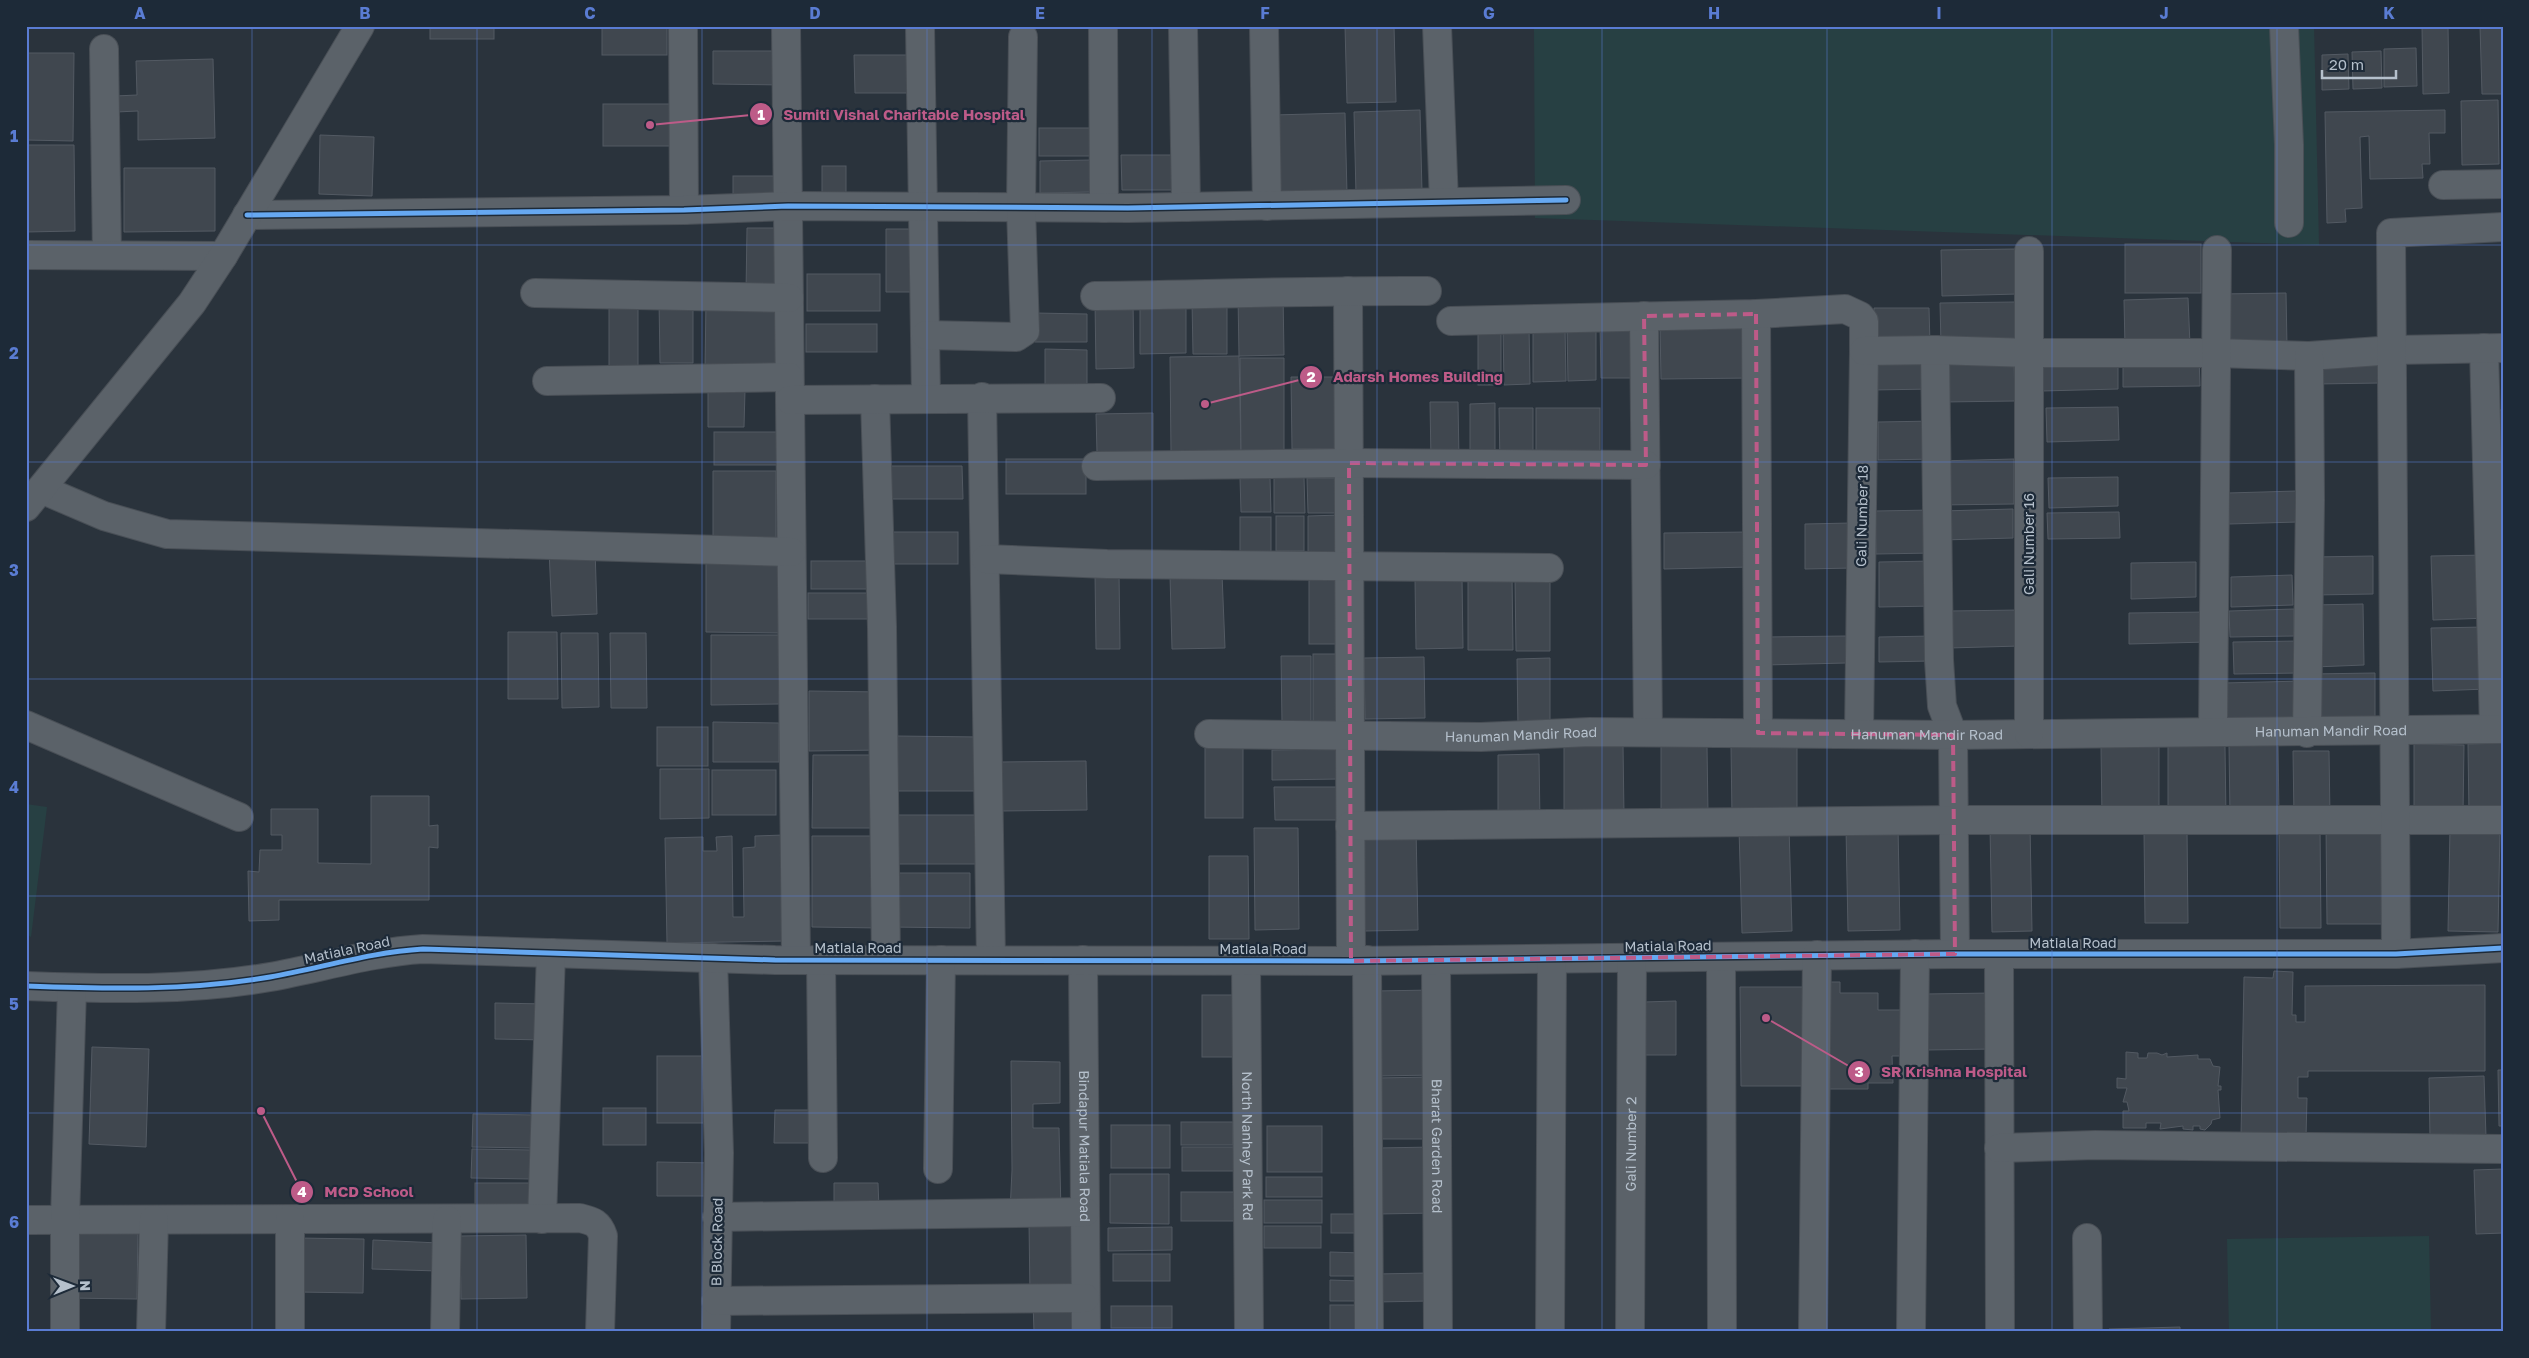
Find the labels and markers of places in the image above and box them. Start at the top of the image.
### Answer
callout: Sumiti Vishal Charitable Hospital [748,99,1035,129]
callout: Adarsh Homes Building [1298,362,1513,392]
callout: SR Krishna Hospital [1846,1057,2037,1087]
callout: MCD School [289,1177,424,1207]

